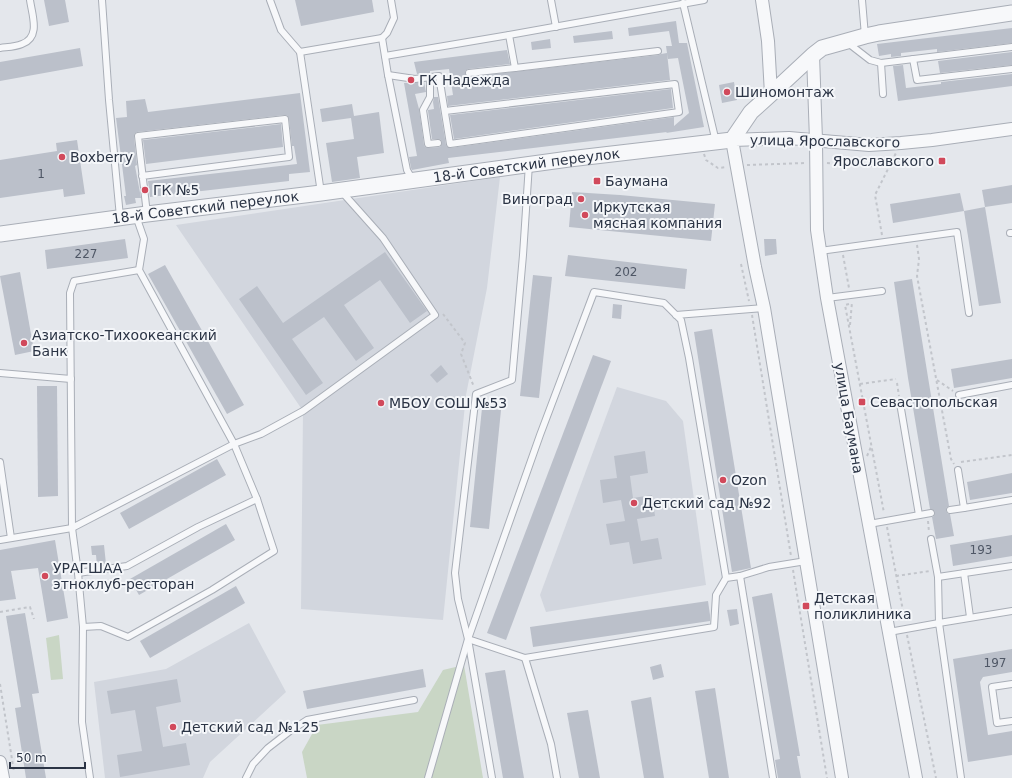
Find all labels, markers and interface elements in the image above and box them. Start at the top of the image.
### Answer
place label: ГК Надежда [419,72,510,88]
marker: ГК Надежда [406,75,416,85]
place label: Шиномонтаж [735,84,835,100]
marker: Шиномонтаж [722,87,732,97]
street label: улица Ярославского [750,132,900,150]
street label: 18-й Советский переулок [432,145,621,186]
place label: Boxberry [70,149,133,165]
marker: Boxberry [57,152,67,162]
place label: Ярославского [833,153,934,169]
marker: Ярославского [937,156,947,166]
house number: 1 [37,167,45,181]
place label: Баумана [605,173,668,189]
marker: Баумана [592,176,602,186]
place label: ГК №5 [153,182,199,198]
marker: ГК №5 [140,185,150,195]
street label: 18-й Советский переулок [111,188,300,227]
place label: Виноград [502,191,573,207]
marker: Виноград [576,194,586,204]
place label: Иркутская мясная компания [593,199,722,231]
marker: Иркутская мясная компания [580,210,590,220]
house number: 227 [75,247,97,261]
house number: 202 [615,265,637,279]
place label: Азиатско-Тихоокеанский Банк [32,327,217,359]
marker: Азиатско-Тихоокеанский Банк [19,338,29,348]
street label: улица Баумана [831,361,867,475]
place label: Севастопольская [870,394,998,410]
place label: МБОУ СОШ №53 [389,395,507,411]
marker: Севастопольская [857,397,867,407]
marker: МБОУ СОШ №53 [376,398,386,408]
place label: Ozon [731,472,767,488]
marker: Ozon [718,475,728,485]
place label: Детский сад №92 [642,495,771,511]
marker: Детский сад №92 [629,498,639,508]
house number: 193 [970,543,992,557]
place label: УРАГШАА этноклуб-ресторан [53,560,194,592]
marker: УРАГШАА этноклуб-ресторан [40,571,50,581]
place label: Детская поликлиника [814,590,912,622]
marker: Детская поликлиника [801,601,811,611]
house number: 197 [984,656,1006,670]
place label: Детский сад №125 [181,719,319,735]
marker: Детский сад №125 [168,722,178,732]
scale bar [10,744,85,770]
text: 50 m [16,751,47,765]

